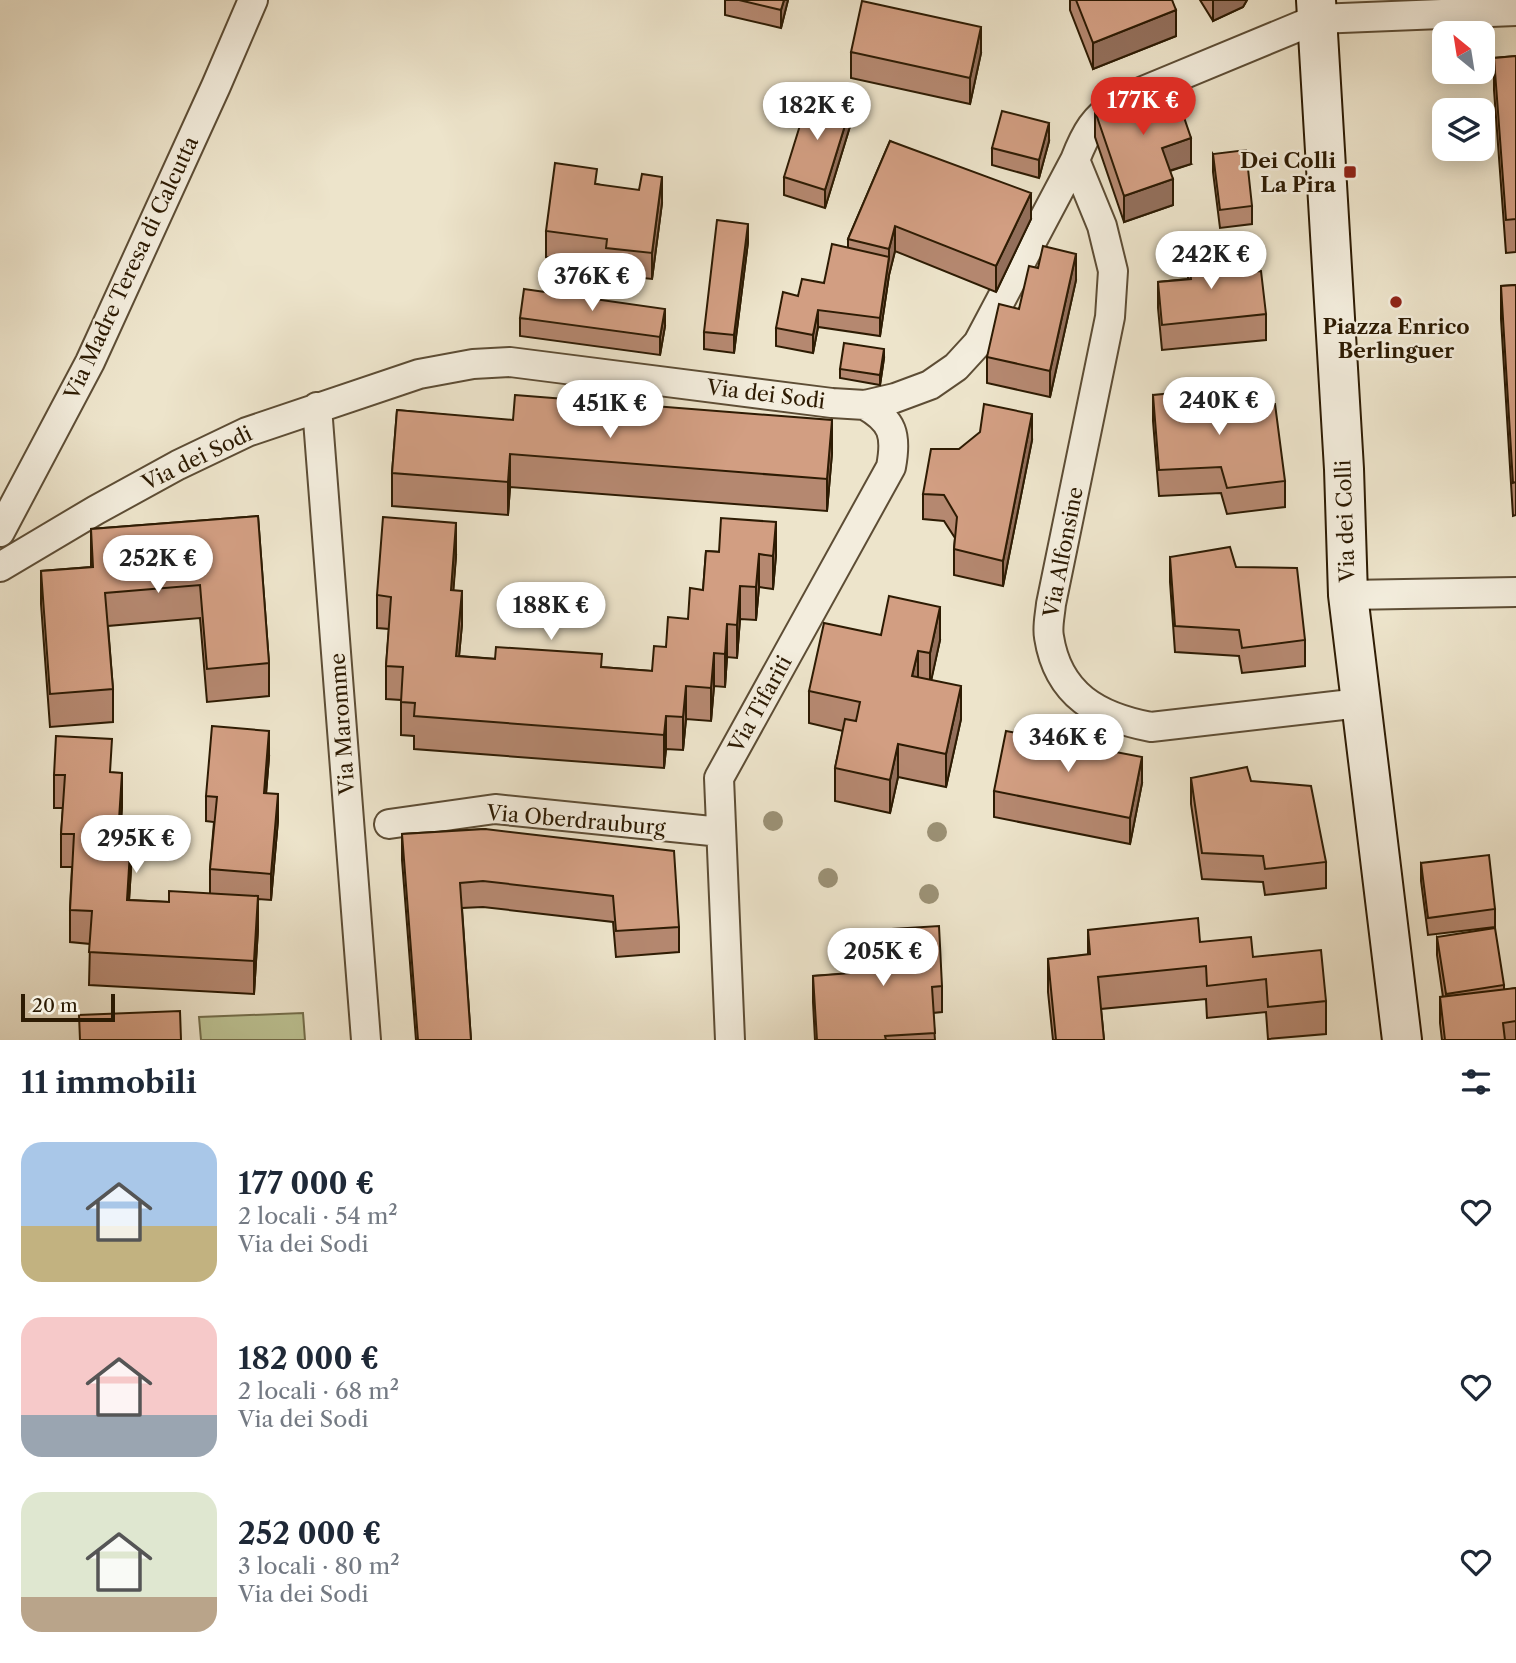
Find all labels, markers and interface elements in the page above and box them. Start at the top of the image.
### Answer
north arrow [1432,21,1494,84]
map controls [1432,21,1495,161]
pin: 177K € [1086,78,1200,137]
pin: 182K € [760,82,874,142]
text: 177K € [1107,86,1179,114]
text: 182K € [779,91,855,119]
button: layers [1432,98,1495,161]
street label: Via Madre Teresa di Calcutta [58,131,204,405]
place label: Dei Colli La Pira [1240,148,1337,197]
marker: Dei Colli La Pira [1342,164,1358,180]
pin: 242K € [1154,232,1268,291]
text: 242K € [1171,240,1251,268]
pin: 376K € [535,254,649,313]
text: 376K € [554,262,630,290]
marker: Piazza Enrico Berlinguer [1388,294,1404,310]
place label: Piazza Enrico Berlinguer [1322,314,1470,363]
street label: Via dei Sodi [704,374,827,414]
pin: 240K € [1162,378,1276,437]
pin: 451K € [553,380,667,440]
text: 240K € [1179,386,1259,414]
text: 451K € [573,389,647,417]
street label: Via dei Sodi [137,421,256,496]
street label: Via dei Colli [1330,459,1360,584]
street label: Via Alfonsine [1038,485,1088,620]
pin: 252K € [101,536,215,595]
text: 252K € [119,544,197,572]
pin: 188K € [494,582,608,642]
text: 188K € [513,591,589,619]
street label: Via Tifariti [723,651,797,758]
street label: Via Maromme [325,652,360,797]
pin: 346K € [1011,714,1125,774]
text: 346K € [1029,723,1107,751]
street label: Via Oberdrauburg [485,800,667,840]
pin: 295K € [79,816,193,875]
text: 295K € [97,824,175,852]
pin: 205K € [826,928,940,988]
text: 205K € [843,937,923,965]
scale bar [21,991,116,1023]
text: 20 m [32,994,78,1017]
icon: filters [1457,1063,1495,1101]
text: 11 immobili [21,1064,197,1101]
text: 177 000 € [238,1165,374,1202]
icon: home [77,1170,161,1254]
icon: heart [1457,1193,1495,1231]
text: 2 locali · 54 m² [238,1202,398,1230]
text: Via dei Sodi [238,1230,368,1258]
text: 182 000 € [238,1340,379,1377]
icon: home [77,1345,161,1429]
icon: heart [1457,1368,1495,1406]
text: 2 locali · 68 m² [238,1377,399,1405]
text: Via dei Sodi [238,1405,368,1433]
text: 252 000 € [238,1515,381,1552]
icon: home [77,1520,161,1604]
icon: heart [1457,1543,1495,1581]
text: 3 locali · 80 m² [238,1552,400,1580]
text: Via dei Sodi [238,1580,368,1608]

